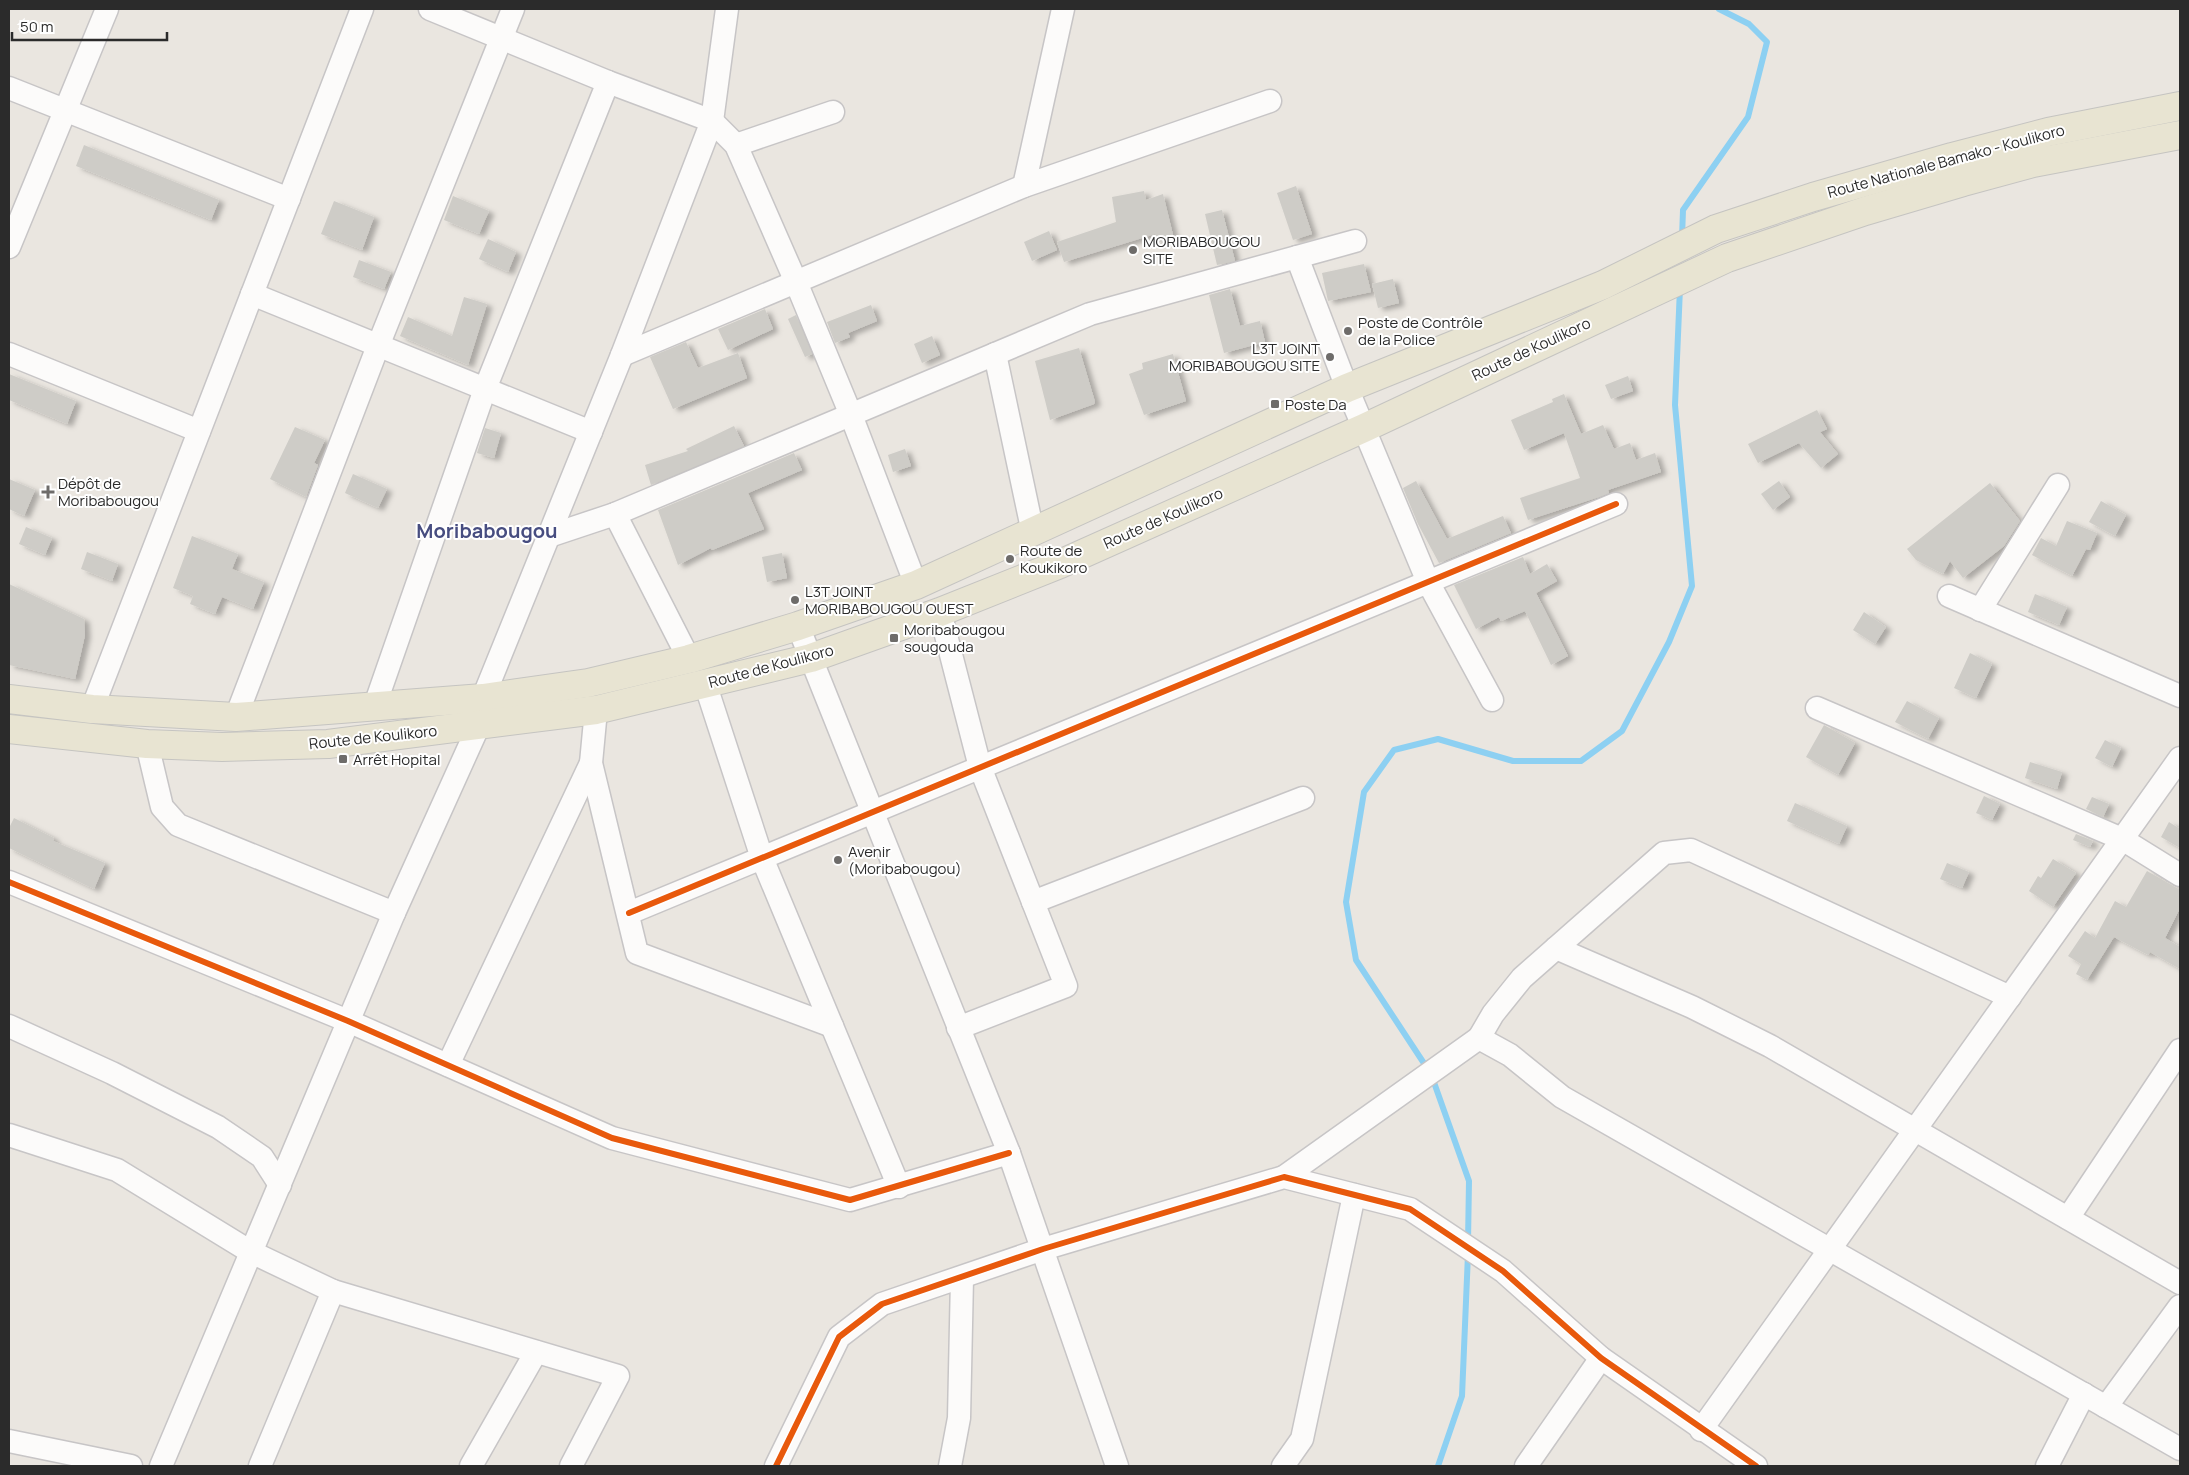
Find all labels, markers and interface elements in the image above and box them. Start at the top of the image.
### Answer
scale bar [12,10,168,42]
text: 50 m [20,16,54,37]
street label: Route Nationale Bamako - Koulikoro [1825,119,2067,203]
place label: MORIBABOUGOU SITE [1143,231,1261,269]
marker: MORIBABOUGOU SITE [1127,244,1139,256]
place label: Poste de Contrôle de la Police [1358,312,1483,350]
street label: Route de Koulikoro [1468,312,1594,386]
marker: Poste de Contrôle de la Police [1342,325,1354,337]
place label: L3T JOINT MORIBABOUGOU SITE [1169,338,1320,376]
marker: L3T JOINT MORIBABOUGOU SITE [1324,351,1336,363]
place label: Poste Da [1285,394,1347,415]
marker: Poste Da [1269,398,1281,410]
place label: Dépôt de Moribabougou [58,473,159,511]
street label: Route de Koulikoro [1100,482,1226,554]
marker: Dépôt de Moribabougou [42,486,54,498]
district label: Moribabougou [416,517,558,544]
place label: Route de Koukikoro [1020,540,1087,578]
marker: Route de Koukikoro [1004,553,1016,565]
place label: L3T JOINT MORIBABOUGOU OUEST [805,581,973,619]
marker: L3T JOINT MORIBABOUGOU OUEST [789,594,801,606]
place label: Moribabougou sougouda [904,619,1005,657]
marker: Moribabougou sougouda [888,632,900,644]
street label: Route de Koulikoro [706,639,836,693]
street label: Route de Koulikoro [308,720,438,754]
place label: Arrêt Hopital [353,749,440,770]
marker: Arrêt Hopital [337,753,349,765]
place label: Avenir (Moribabougou) [848,841,962,879]
marker: Avenir (Moribabougou) [832,854,844,866]

